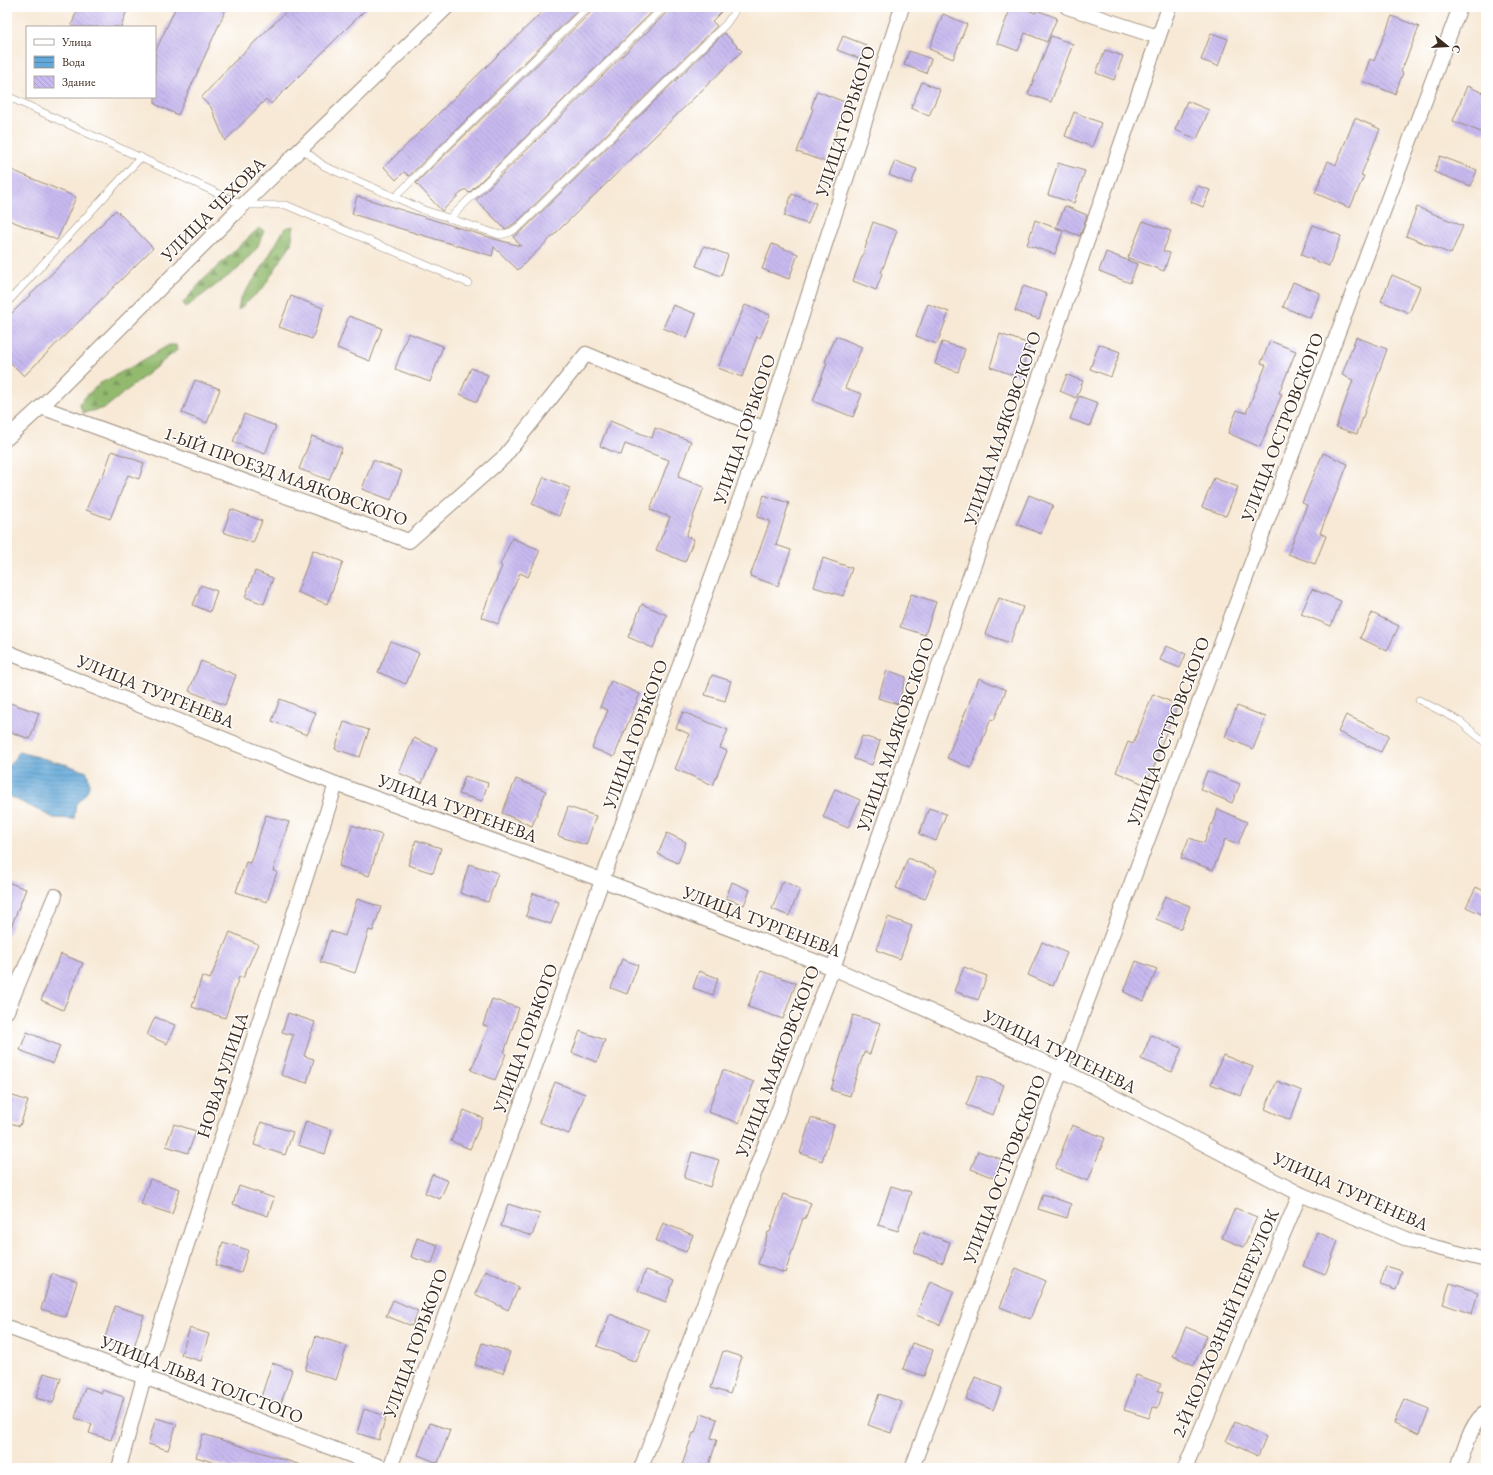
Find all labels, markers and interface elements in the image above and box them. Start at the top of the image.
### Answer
legend [26,26,156,98]
north arrow [1427,26,1467,66]
text: Улица [61,34,92,50]
street label: УЛИЦА ГОРЬКОГО [809,43,880,200]
text: С [1449,43,1464,55]
text: Вода [62,54,85,70]
text: Здание [62,74,96,90]
street label: УЛИЦА ЧЕХОВА [155,151,271,267]
street label: УЛИЦА МАЯКОВСКОГО [958,328,1046,529]
street label: УЛИЦА ОСТРОВСКОГО [1235,329,1329,526]
street label: УЛИЦА ГОРЬКОГО [707,351,781,508]
street label: 1-ЫЙ ПРОЕЗД МАЯКОВСКОГО [161,421,411,531]
street label: УЛИЦА ОСТРОВСКОГО [1121,633,1215,830]
street label: УЛИЦА МАЯКОВСКОГО [851,634,939,835]
street label: УЛИЦА ТУРГЕНЕВА [73,648,239,733]
street label: УЛИЦА ГОРЬКОГО [597,656,673,813]
street label: УЛИЦА ТУРГЕНЕВА [374,768,541,848]
street label: УЛИЦА ТУРГЕНЕВА [678,880,845,962]
street label: УЛИЦА ГОРЬКОГО [487,960,563,1117]
street label: УЛИЦА МАЯКОВСКОГО [729,962,824,1161]
street label: УЛИЦА ТУРГЕНЕВА [978,1003,1141,1098]
street label: НОВАЯ УЛИЦА [191,1009,253,1141]
street label: УЛИЦА ОСТРОВСКОГО [957,1071,1051,1268]
street label: УЛИЦА ТУРГЕНЕВА [1269,1146,1433,1236]
street label: 2-Й КОЛХОЗНЫЙ ПЕРЕУЛОК [1166,1205,1284,1441]
street label: УЛИЦА ГОРЬКОГО [377,1265,453,1422]
street label: УЛИЦА ЛЬВА ТОЛСТОГО [96,1329,307,1428]

